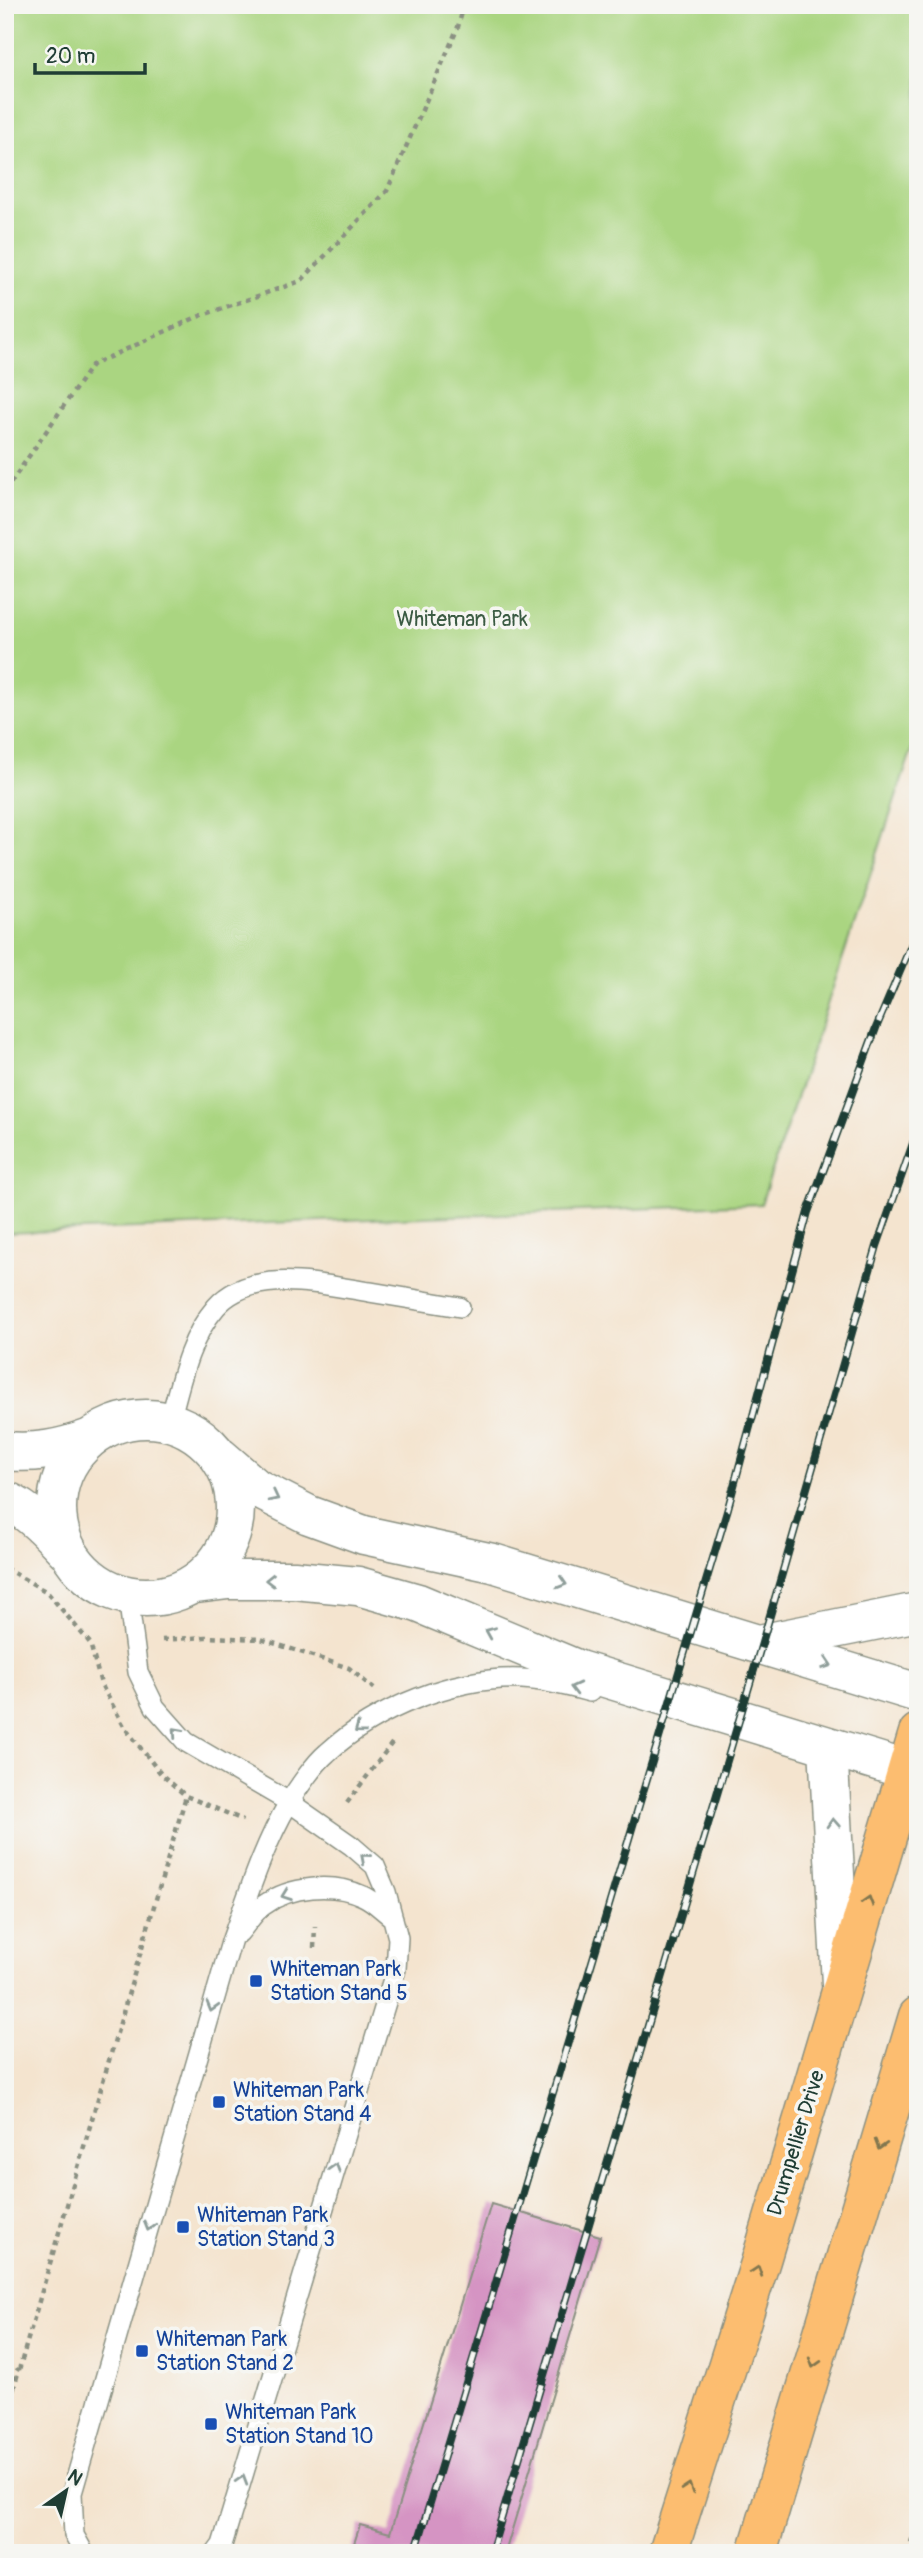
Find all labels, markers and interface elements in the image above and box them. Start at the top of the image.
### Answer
scale bar [35,32,145,76]
text: 20 m [46,43,95,70]
park label: Whiteman Park [396,606,528,633]
one-way arrow [267,1489,280,1503]
one-way arrow [265,1572,275,1588]
one-way arrow [555,1575,567,1590]
one-way arrow [484,1626,496,1640]
one-way arrow [820,1656,833,1670]
one-way arrow [570,1682,582,1696]
one-way arrow [354,1721,367,1733]
one-way arrow [173,1727,185,1740]
one-way arrow [825,1818,840,1829]
one-way arrow [360,1854,373,1866]
one-way arrow [280,1887,292,1901]
one-way arrow [860,1895,875,1907]
place label: Whiteman Park Station Stand 5 [270,1956,408,2007]
marker: Whiteman Park Station Stand 5 [248,1973,264,1989]
one-way arrow [205,2001,220,2013]
street label: Drumpellier Drive [761,2066,831,2219]
place label: Whiteman Park Station Stand 4 [233,2077,371,2128]
marker: Whiteman Park Station Stand 4 [211,2094,227,2110]
one-way arrow [874,2139,889,2151]
one-way arrow [326,2162,341,2174]
place label: Whiteman Park Station Stand 3 [197,2202,335,2253]
one-way arrow [143,2219,157,2231]
marker: Whiteman Park Station Stand 3 [175,2219,191,2235]
one-way arrow [749,2265,763,2277]
place label: Whiteman Park Station Stand 2 [156,2326,294,2377]
marker: Whiteman Park Station Stand 2 [134,2343,150,2359]
one-way arrow [808,2357,823,2369]
place label: Whiteman Park Station Stand 10 [225,2399,374,2450]
marker: Whiteman Park Station Stand 10 [203,2416,219,2432]
north arrow [32,2456,102,2526]
text: N [63,2464,87,2491]
one-way arrow [233,2474,248,2486]
one-way arrow [680,2482,695,2494]

